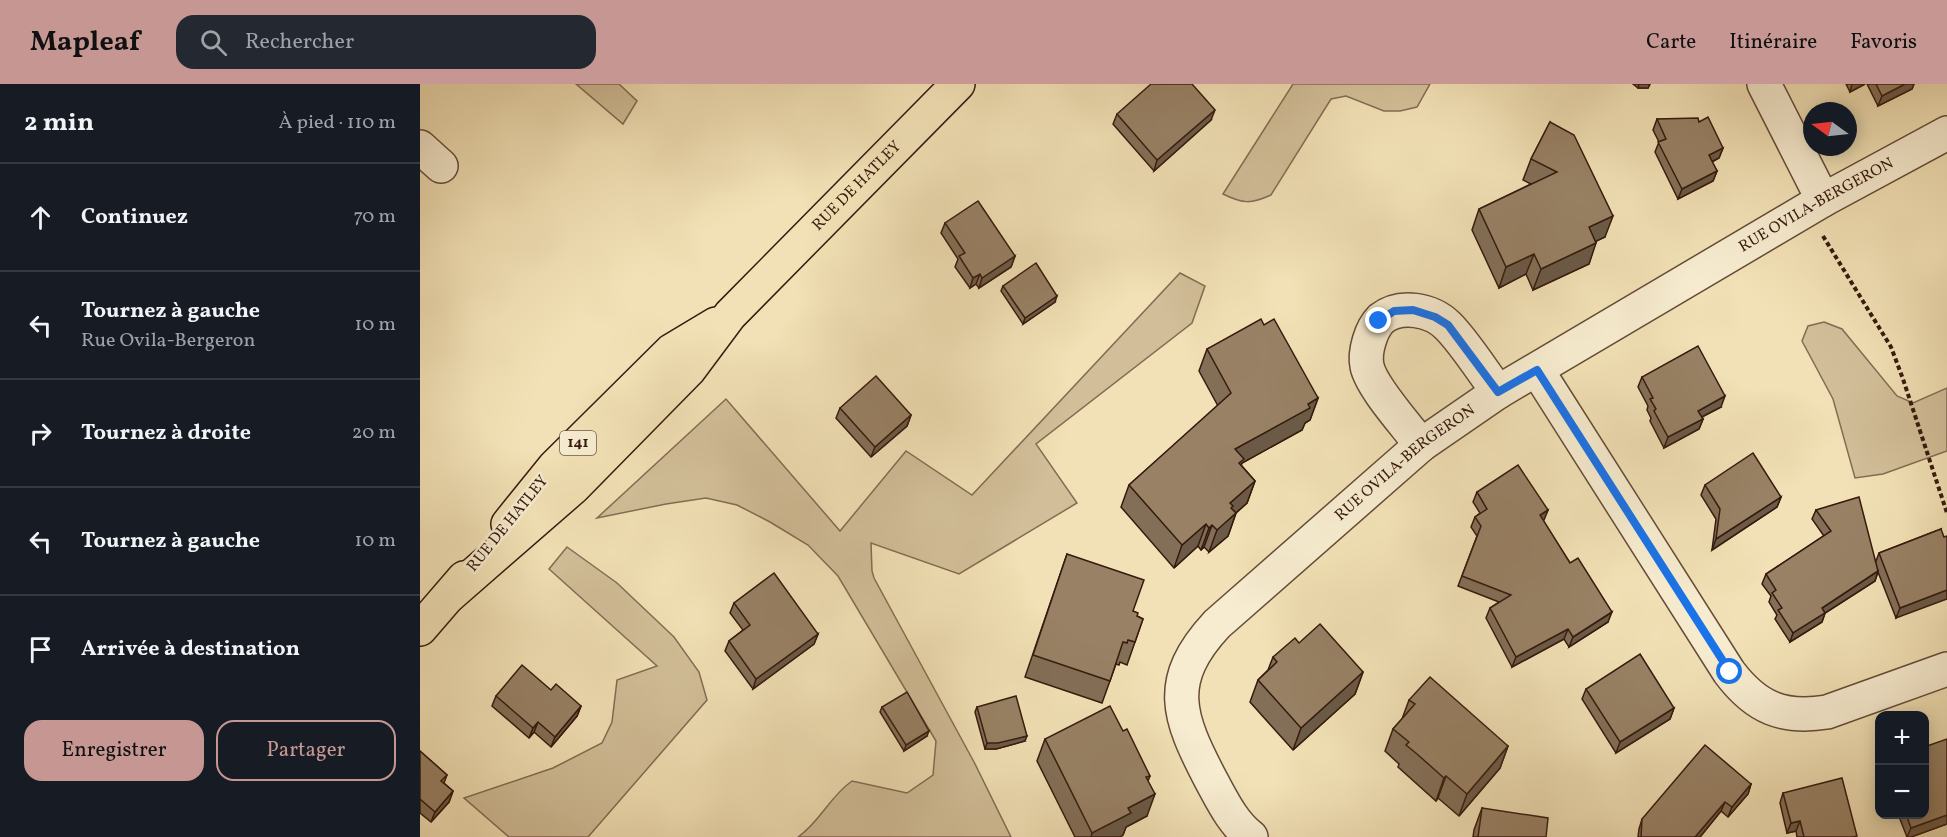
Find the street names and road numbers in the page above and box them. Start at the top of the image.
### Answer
street label: RUE DE HATLEY [808,136,907,236]
street label: RUE OVILA-BERGERON [1735,153,1898,258]
street label: RUE OVILA-BERGERON [1330,400,1480,526]
road number: 141 [560,431,596,455]
street label: RUE DE HATLEY [462,471,554,577]

